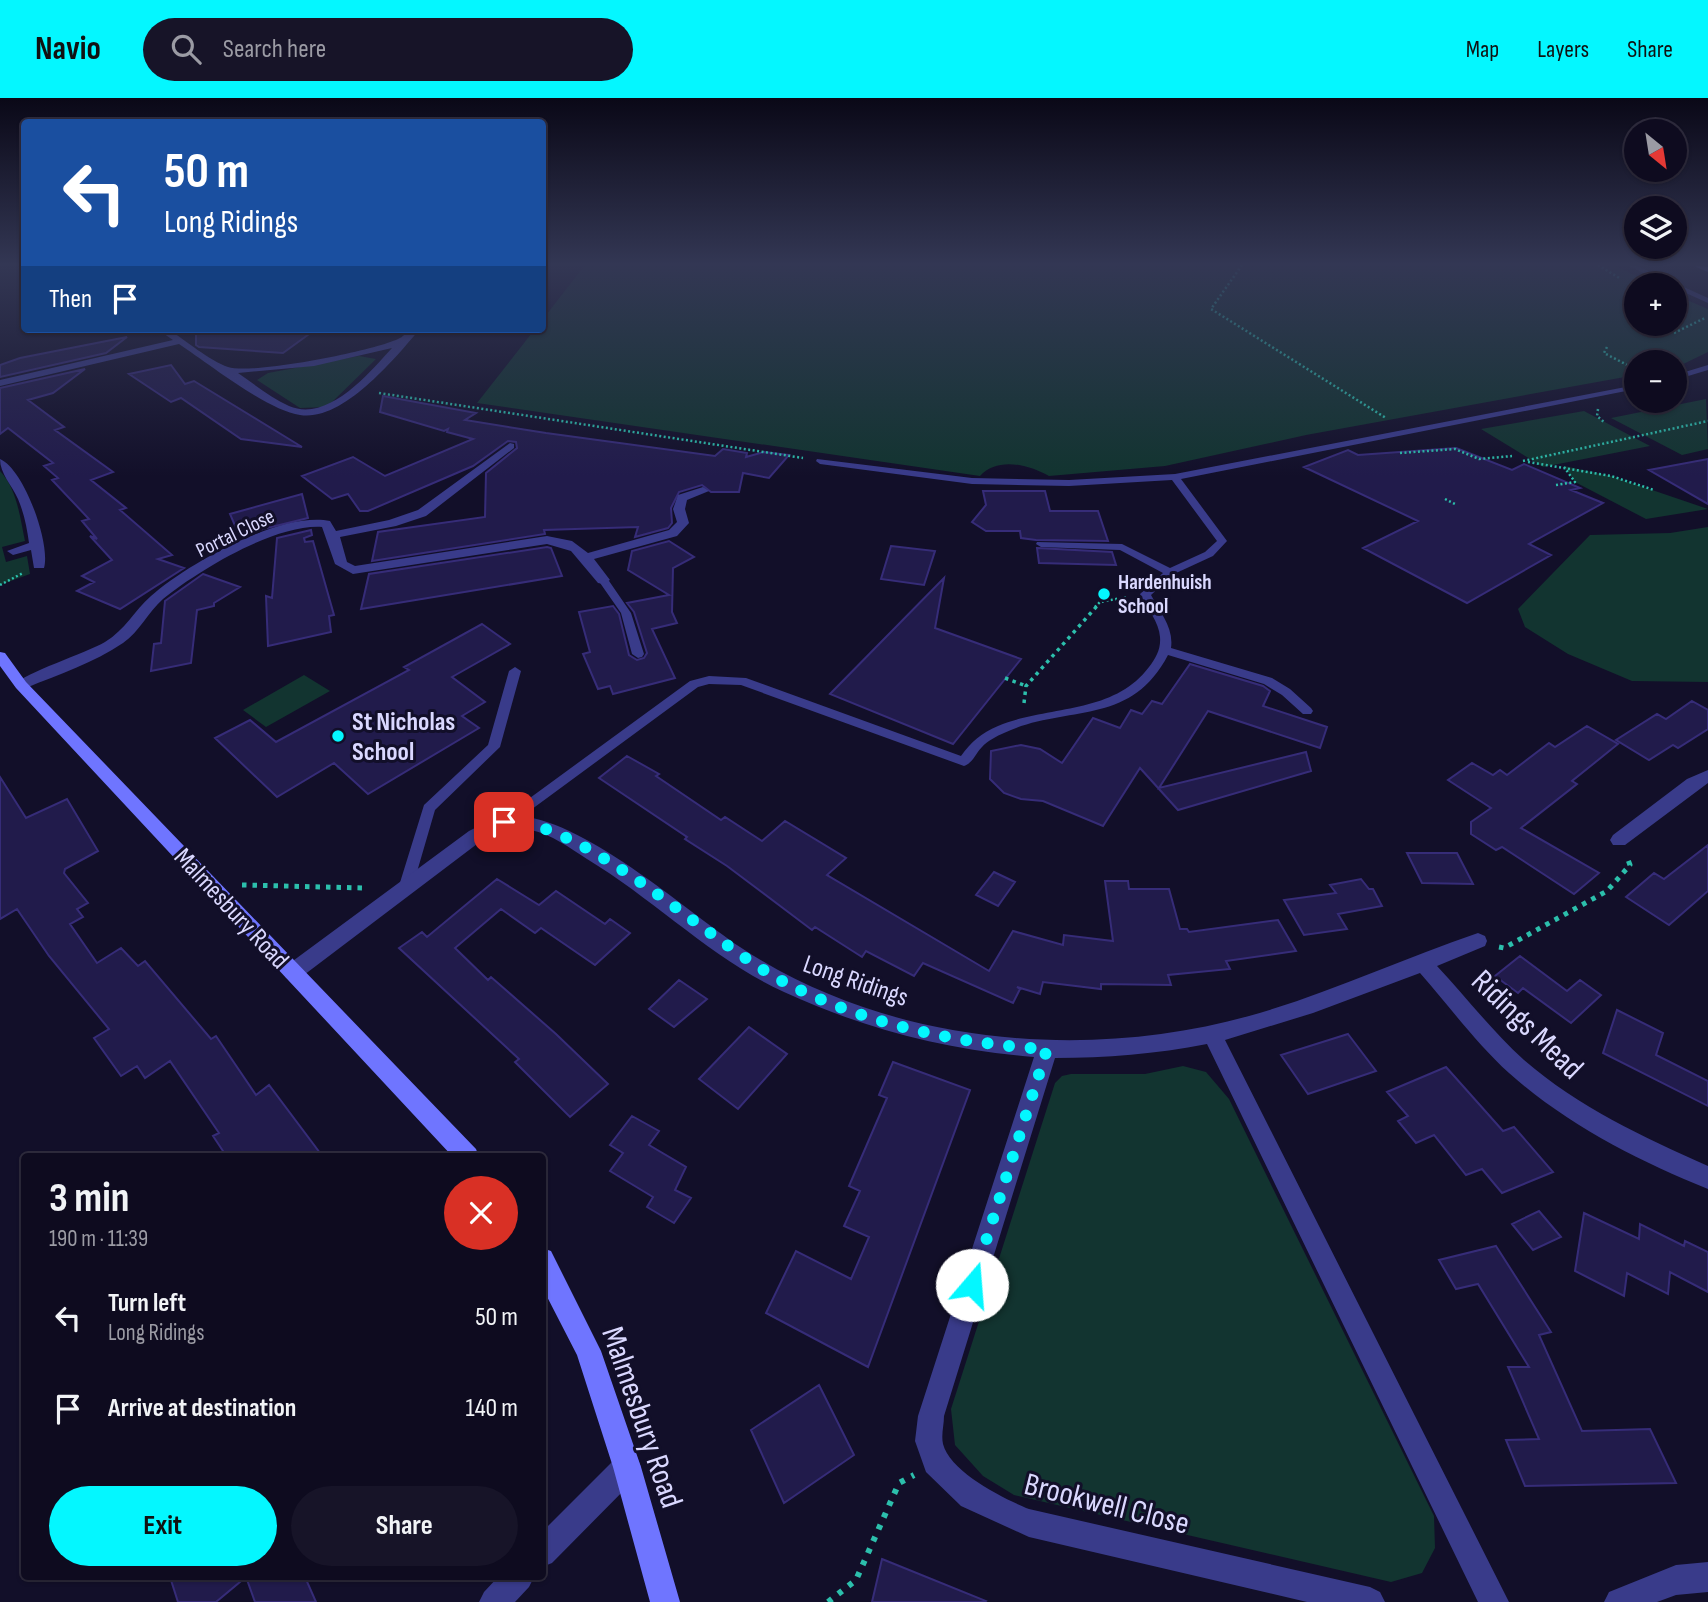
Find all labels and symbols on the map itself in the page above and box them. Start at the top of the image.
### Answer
north arrow [1624,119,1687,182]
street label: Portal Close [192,504,279,563]
place label: Hardenhuish School [1118,570,1212,619]
marker: Hardenhuish School [1096,586,1112,602]
place label: St Nicholas School [352,707,455,768]
marker: St Nicholas School [330,728,346,744]
pin [474,792,534,852]
street label: Malmesbury Road [167,842,295,976]
street label: Long Ridings [799,949,912,1014]
street label: Ridings Mead [1463,962,1591,1088]
position arrow [935,1248,1009,1322]
street label: Malmesbury Road [592,1322,691,1513]
street label: Brookwell Close [1020,1465,1193,1544]

